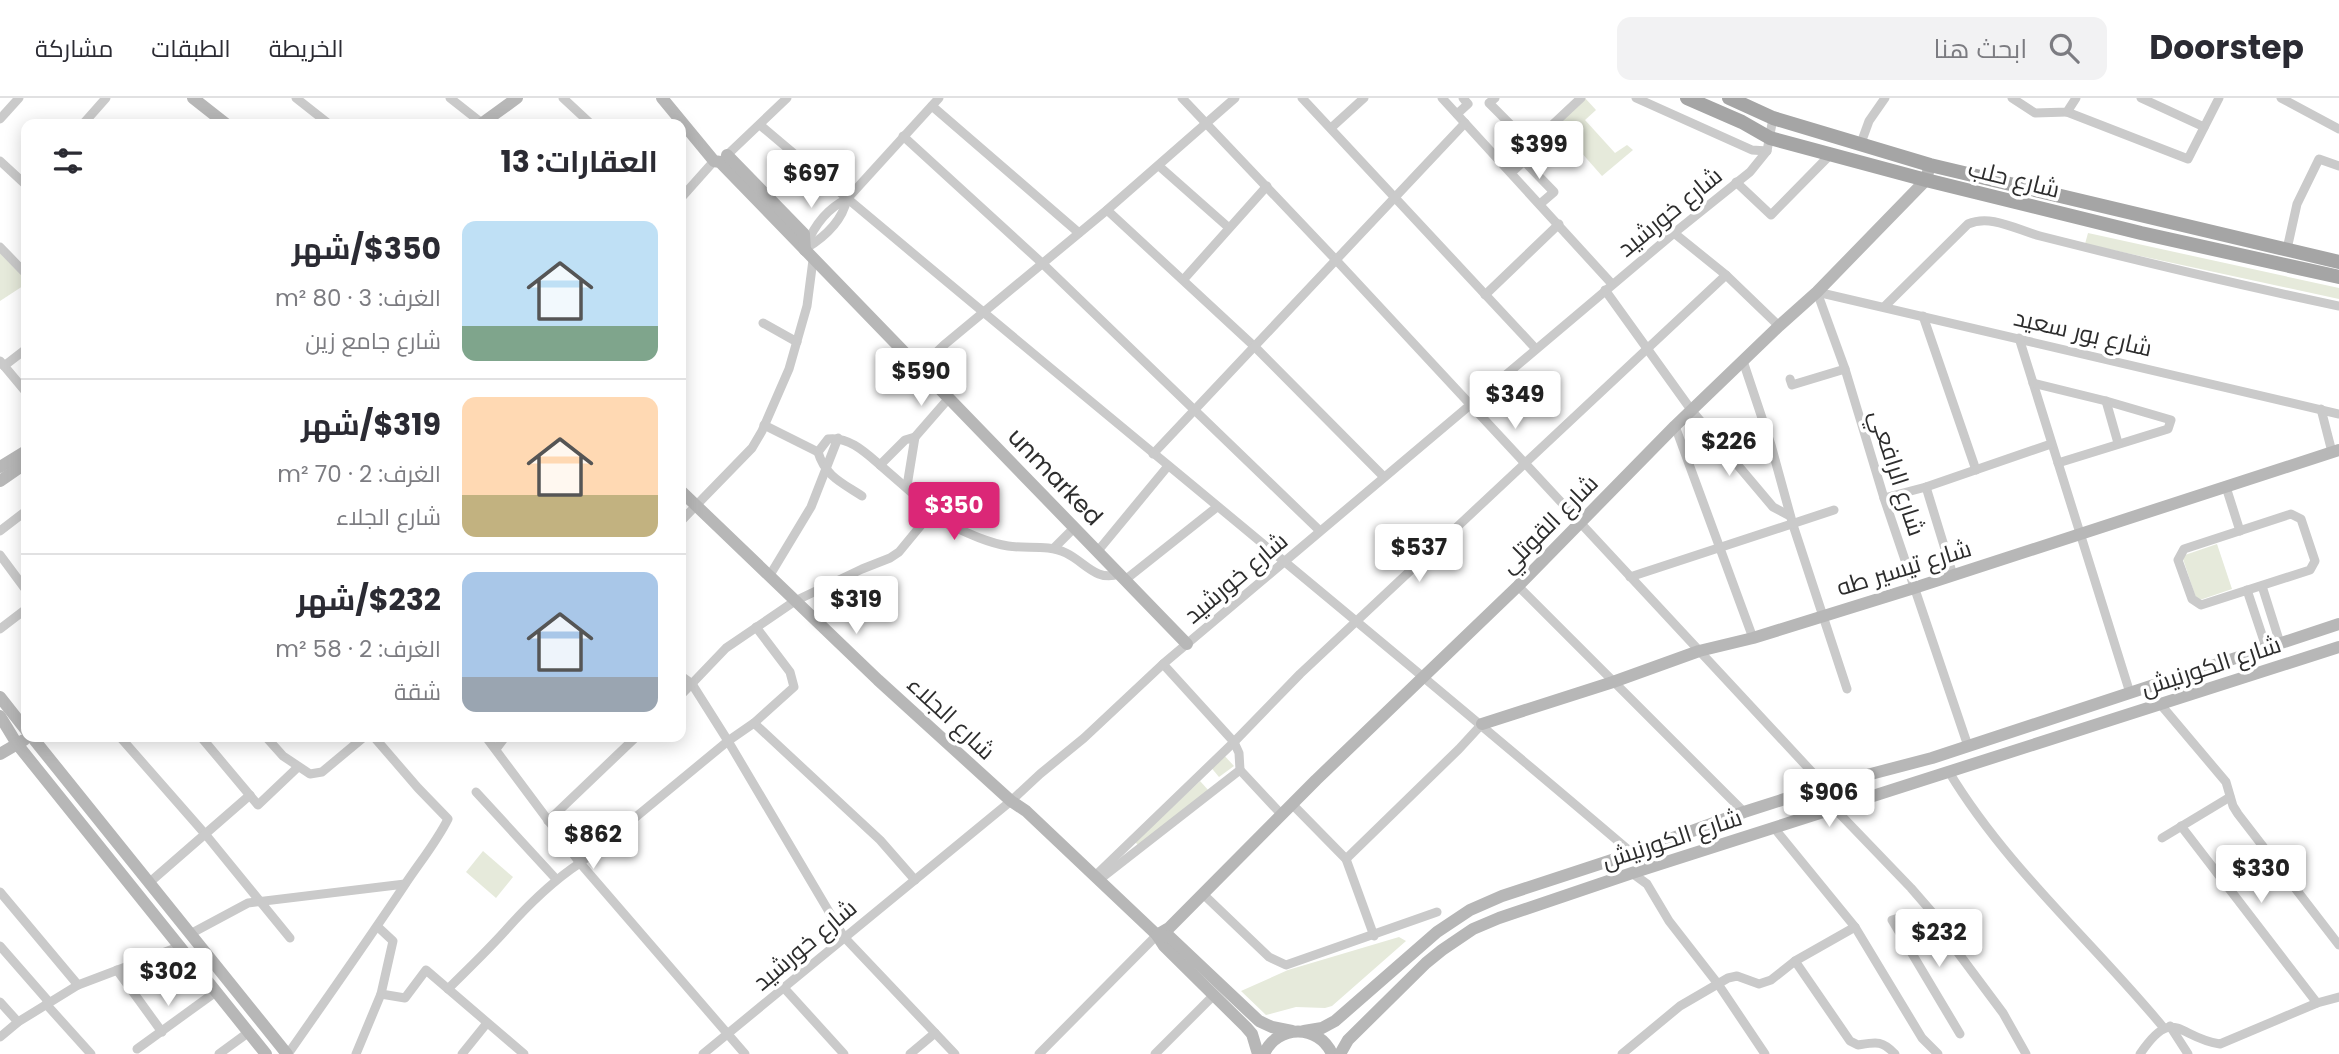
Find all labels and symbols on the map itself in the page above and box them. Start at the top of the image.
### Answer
pin: $399 [1498,122,1580,181]
pin: $697 [770,150,852,210]
street label: شارع حلب [1965,151,2063,206]
street label: شارع خورشيد [1610,159,1729,264]
street label: شارع بور سعيد [2011,301,2155,364]
pin: $590 [880,348,962,408]
pin: $349 [1474,372,1556,431]
street label: شارع الرافعي [1859,406,1933,541]
pin: $226 [1688,418,1770,478]
street label: unmarked [1000,421,1110,533]
street label: شارع القوتلي [1492,467,1607,582]
pin: $350 [913,482,995,542]
street label: شارع خورشيد [1177,524,1295,631]
pin: $537 [1378,524,1460,584]
street label: شارع تيسير طه [1832,531,1975,604]
pin: $319 [815,576,897,636]
street label: شارع الكورنيش [2137,627,2285,704]
street label: شارع الجلاء [900,668,1003,767]
pin: $906 [1788,770,1870,829]
street label: شارع الكورنيش [1598,800,1746,877]
pin: $862 [552,812,634,871]
pin: $330 [2220,846,2302,905]
street label: شارع خورشيد [746,891,864,998]
pin: $232 [1898,910,1980,969]
pin: $302 [127,948,209,1008]

